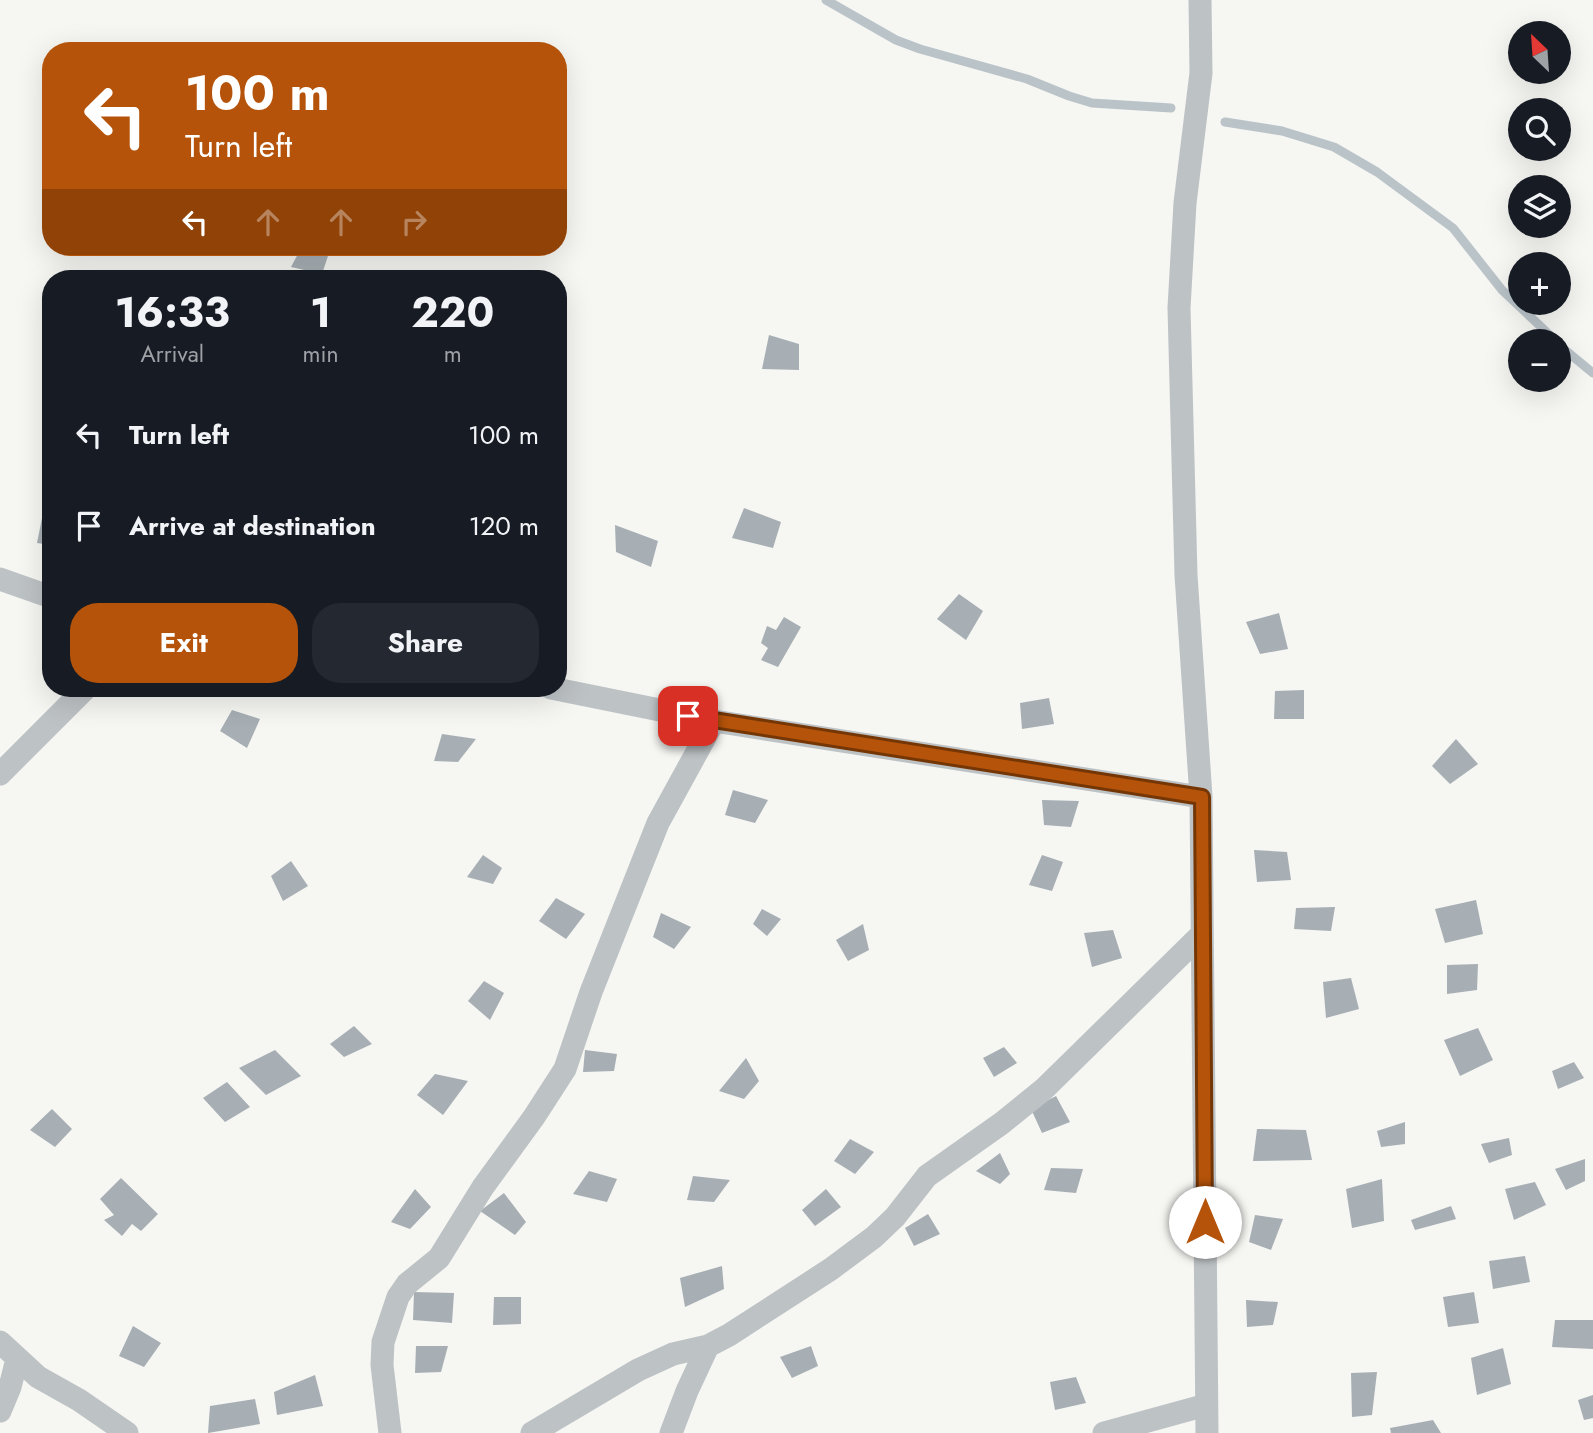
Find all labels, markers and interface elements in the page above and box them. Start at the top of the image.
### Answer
north arrow [1508,21,1572,84]
map controls [1508,21,1571,392]
text: 100 m [185,58,330,128]
icon: left [70,70,161,161]
button: search [1508,98,1571,161]
text: Turn left [185,123,292,169]
button: layers [1508,175,1571,238]
icon: left [176,203,214,241]
icon: ahead [249,203,287,241]
icon: ahead [322,203,360,241]
icon: right [395,203,433,241]
button: + [1508,252,1571,315]
text: 16:33 [115,282,230,343]
text: 1 [310,282,331,343]
text: 220 [411,282,494,343]
button: − [1508,329,1571,392]
text: Arrival [141,337,204,371]
text: min [303,337,339,371]
text: m [444,337,462,371]
icon: left [70,416,108,454]
text: Turn left [129,416,229,454]
text: 100 m [468,416,539,454]
icon: arrive [70,507,108,545]
text: Arrive at destination [129,507,376,545]
text: 120 m [469,507,539,545]
button: Exit [70,603,298,683]
button: Share [312,603,539,683]
pin [658,686,718,746]
icon: arrive [669,697,707,735]
position arrow [1168,1185,1242,1259]

